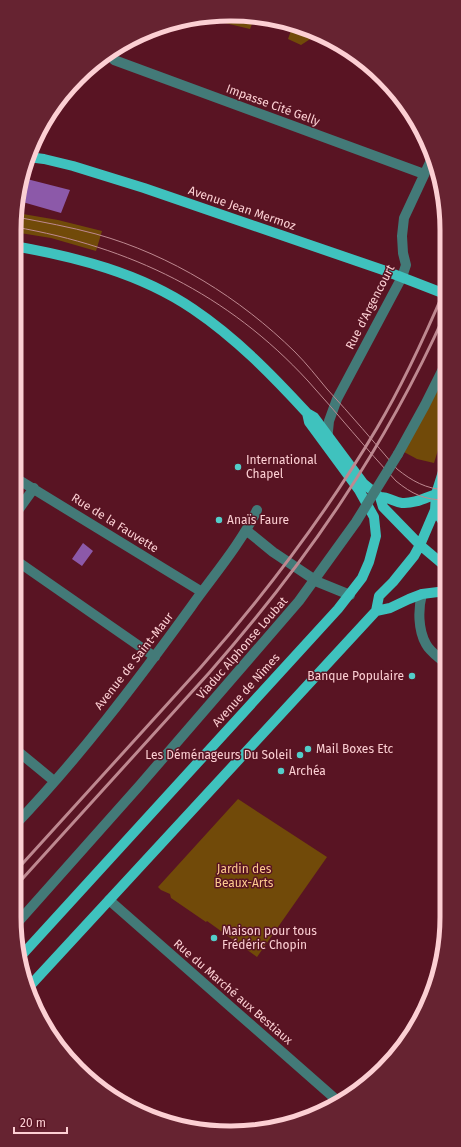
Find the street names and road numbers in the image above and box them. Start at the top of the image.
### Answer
street label: Impasse Cité Gelly [224,82,322,129]
street label: Avenue Jean Mermoz [186,183,298,233]
street label: Rue d'Argencourt [343,262,398,352]
street label: Rue de la Fauvette [69,491,161,555]
street label: Viaduc Alphonse Loubat [194,593,291,702]
street label: Avenue de Saint-Maur [92,609,177,712]
street label: Avenue de Nîmes [209,650,283,730]
street label: Rue du Marché aux Bestiaux [171,937,295,1048]

